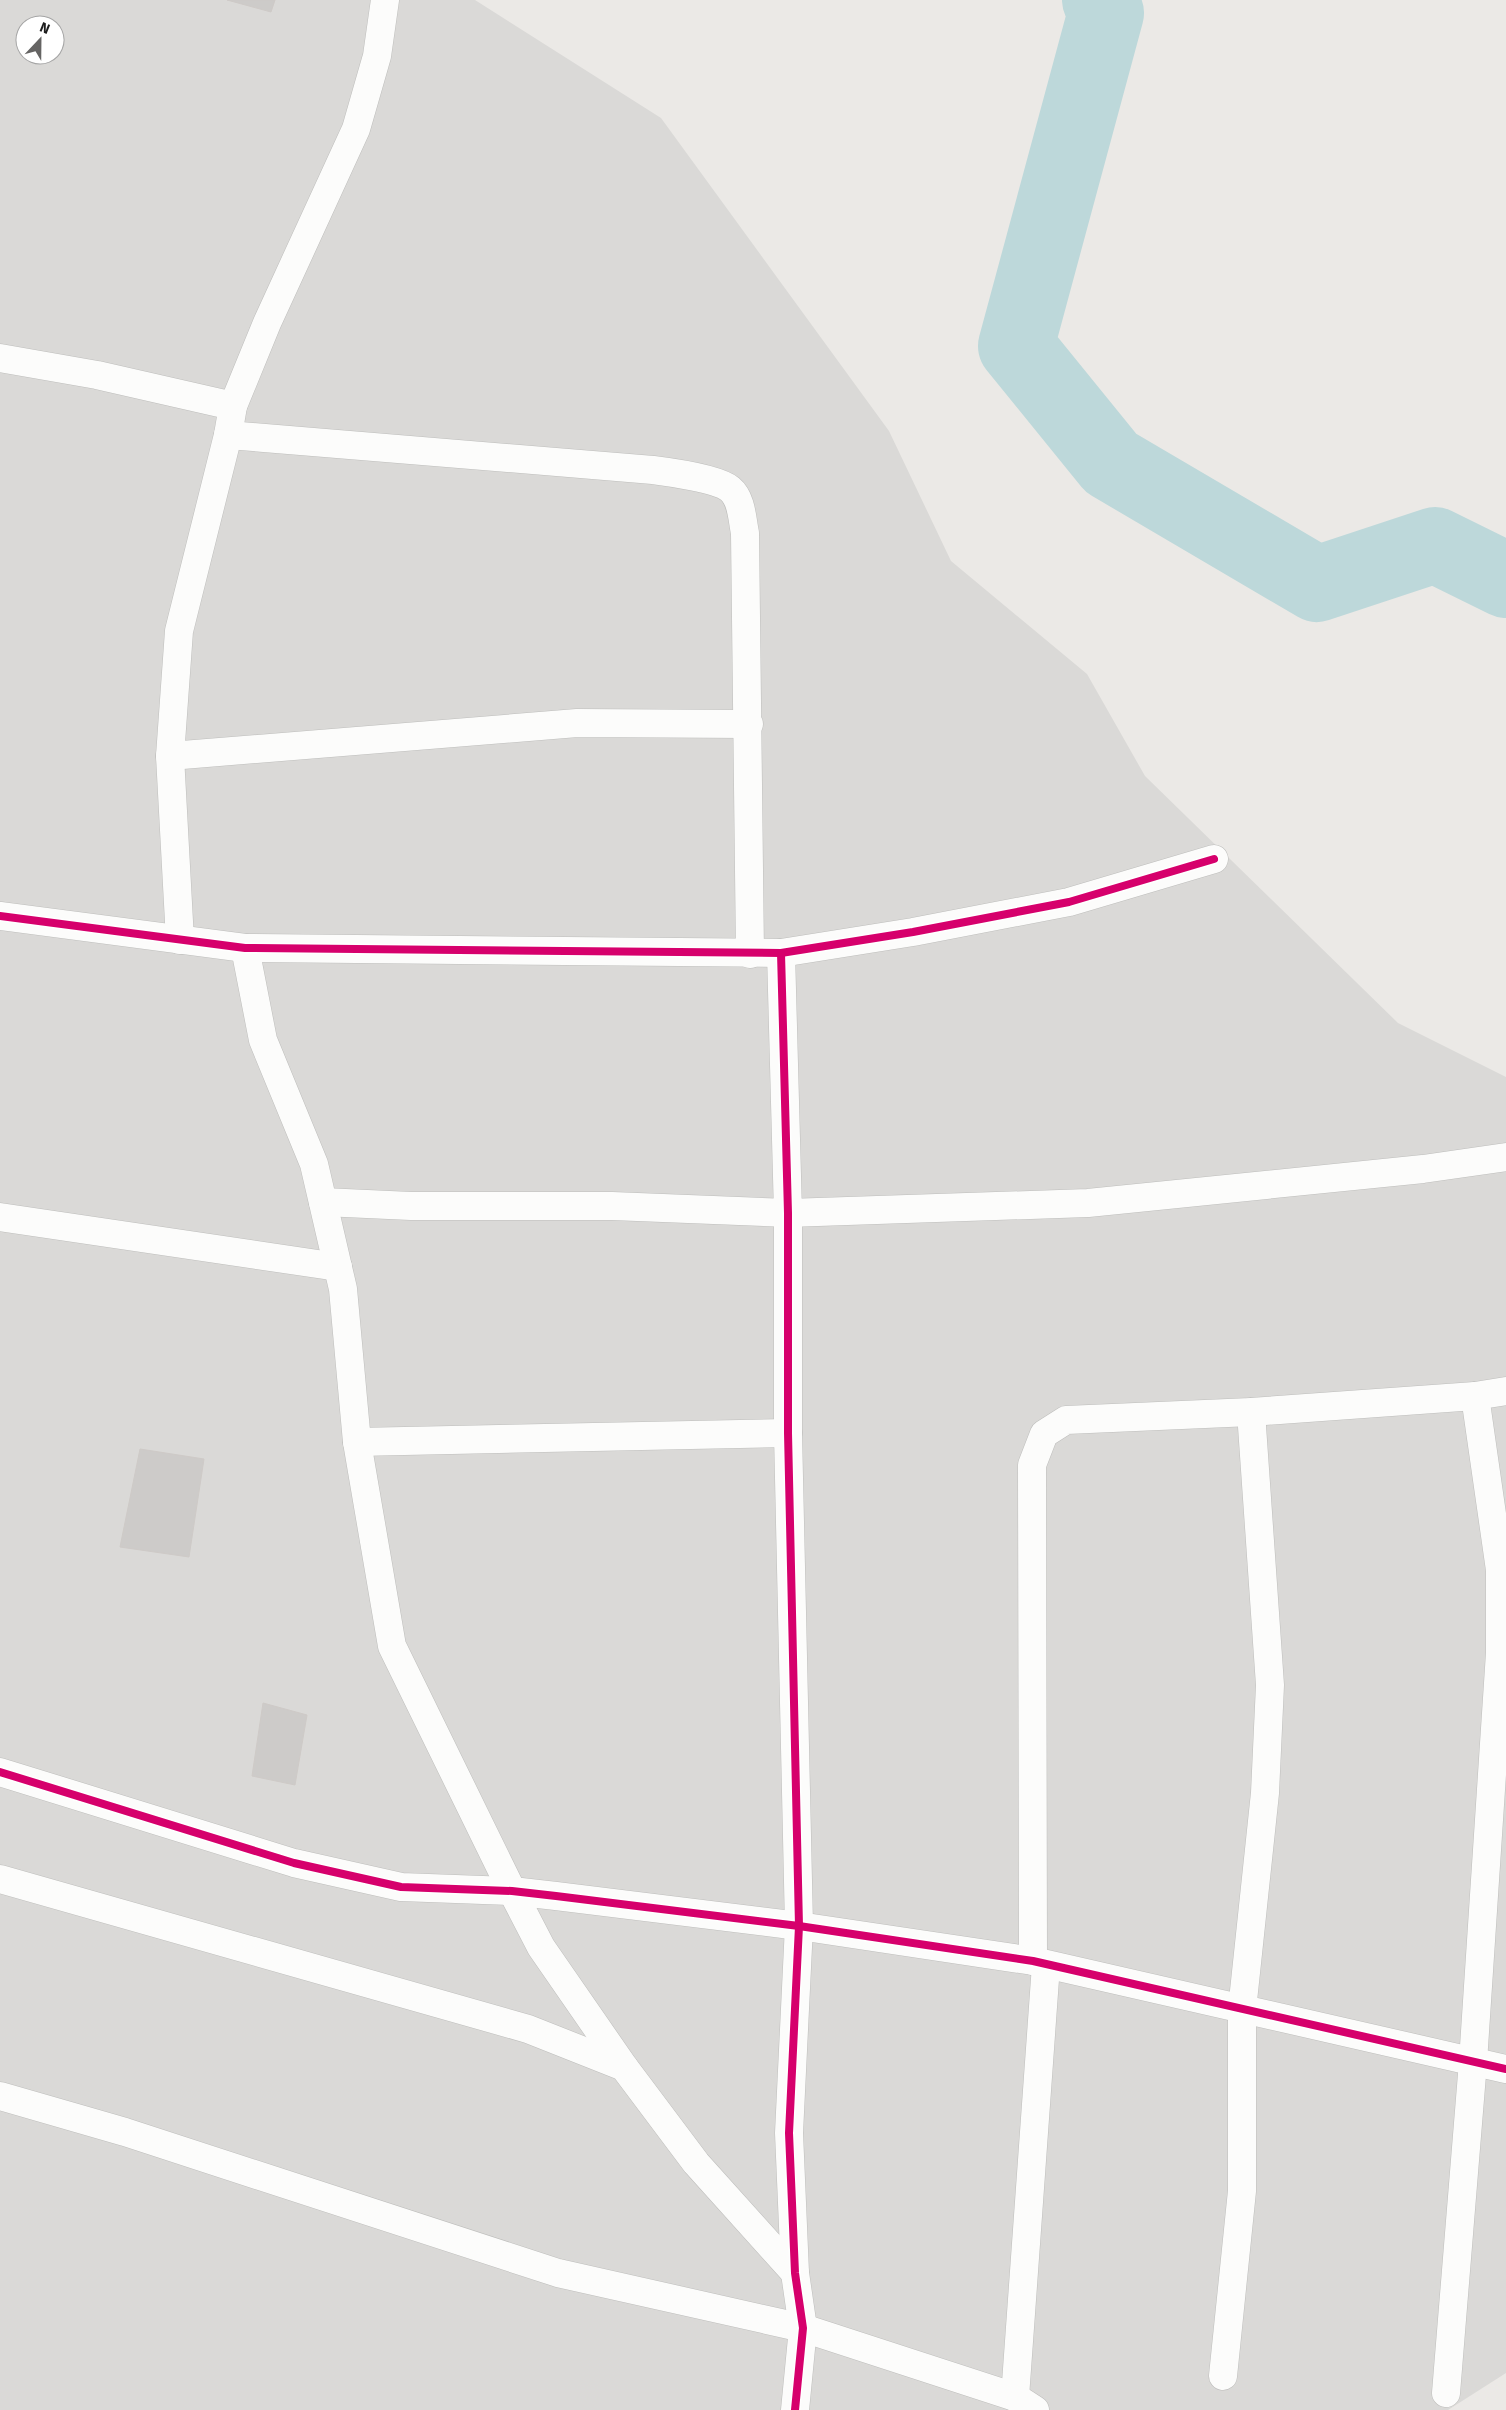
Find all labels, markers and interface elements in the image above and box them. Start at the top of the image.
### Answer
north arrow [15,15,65,65]
text: N [37,19,52,38]

